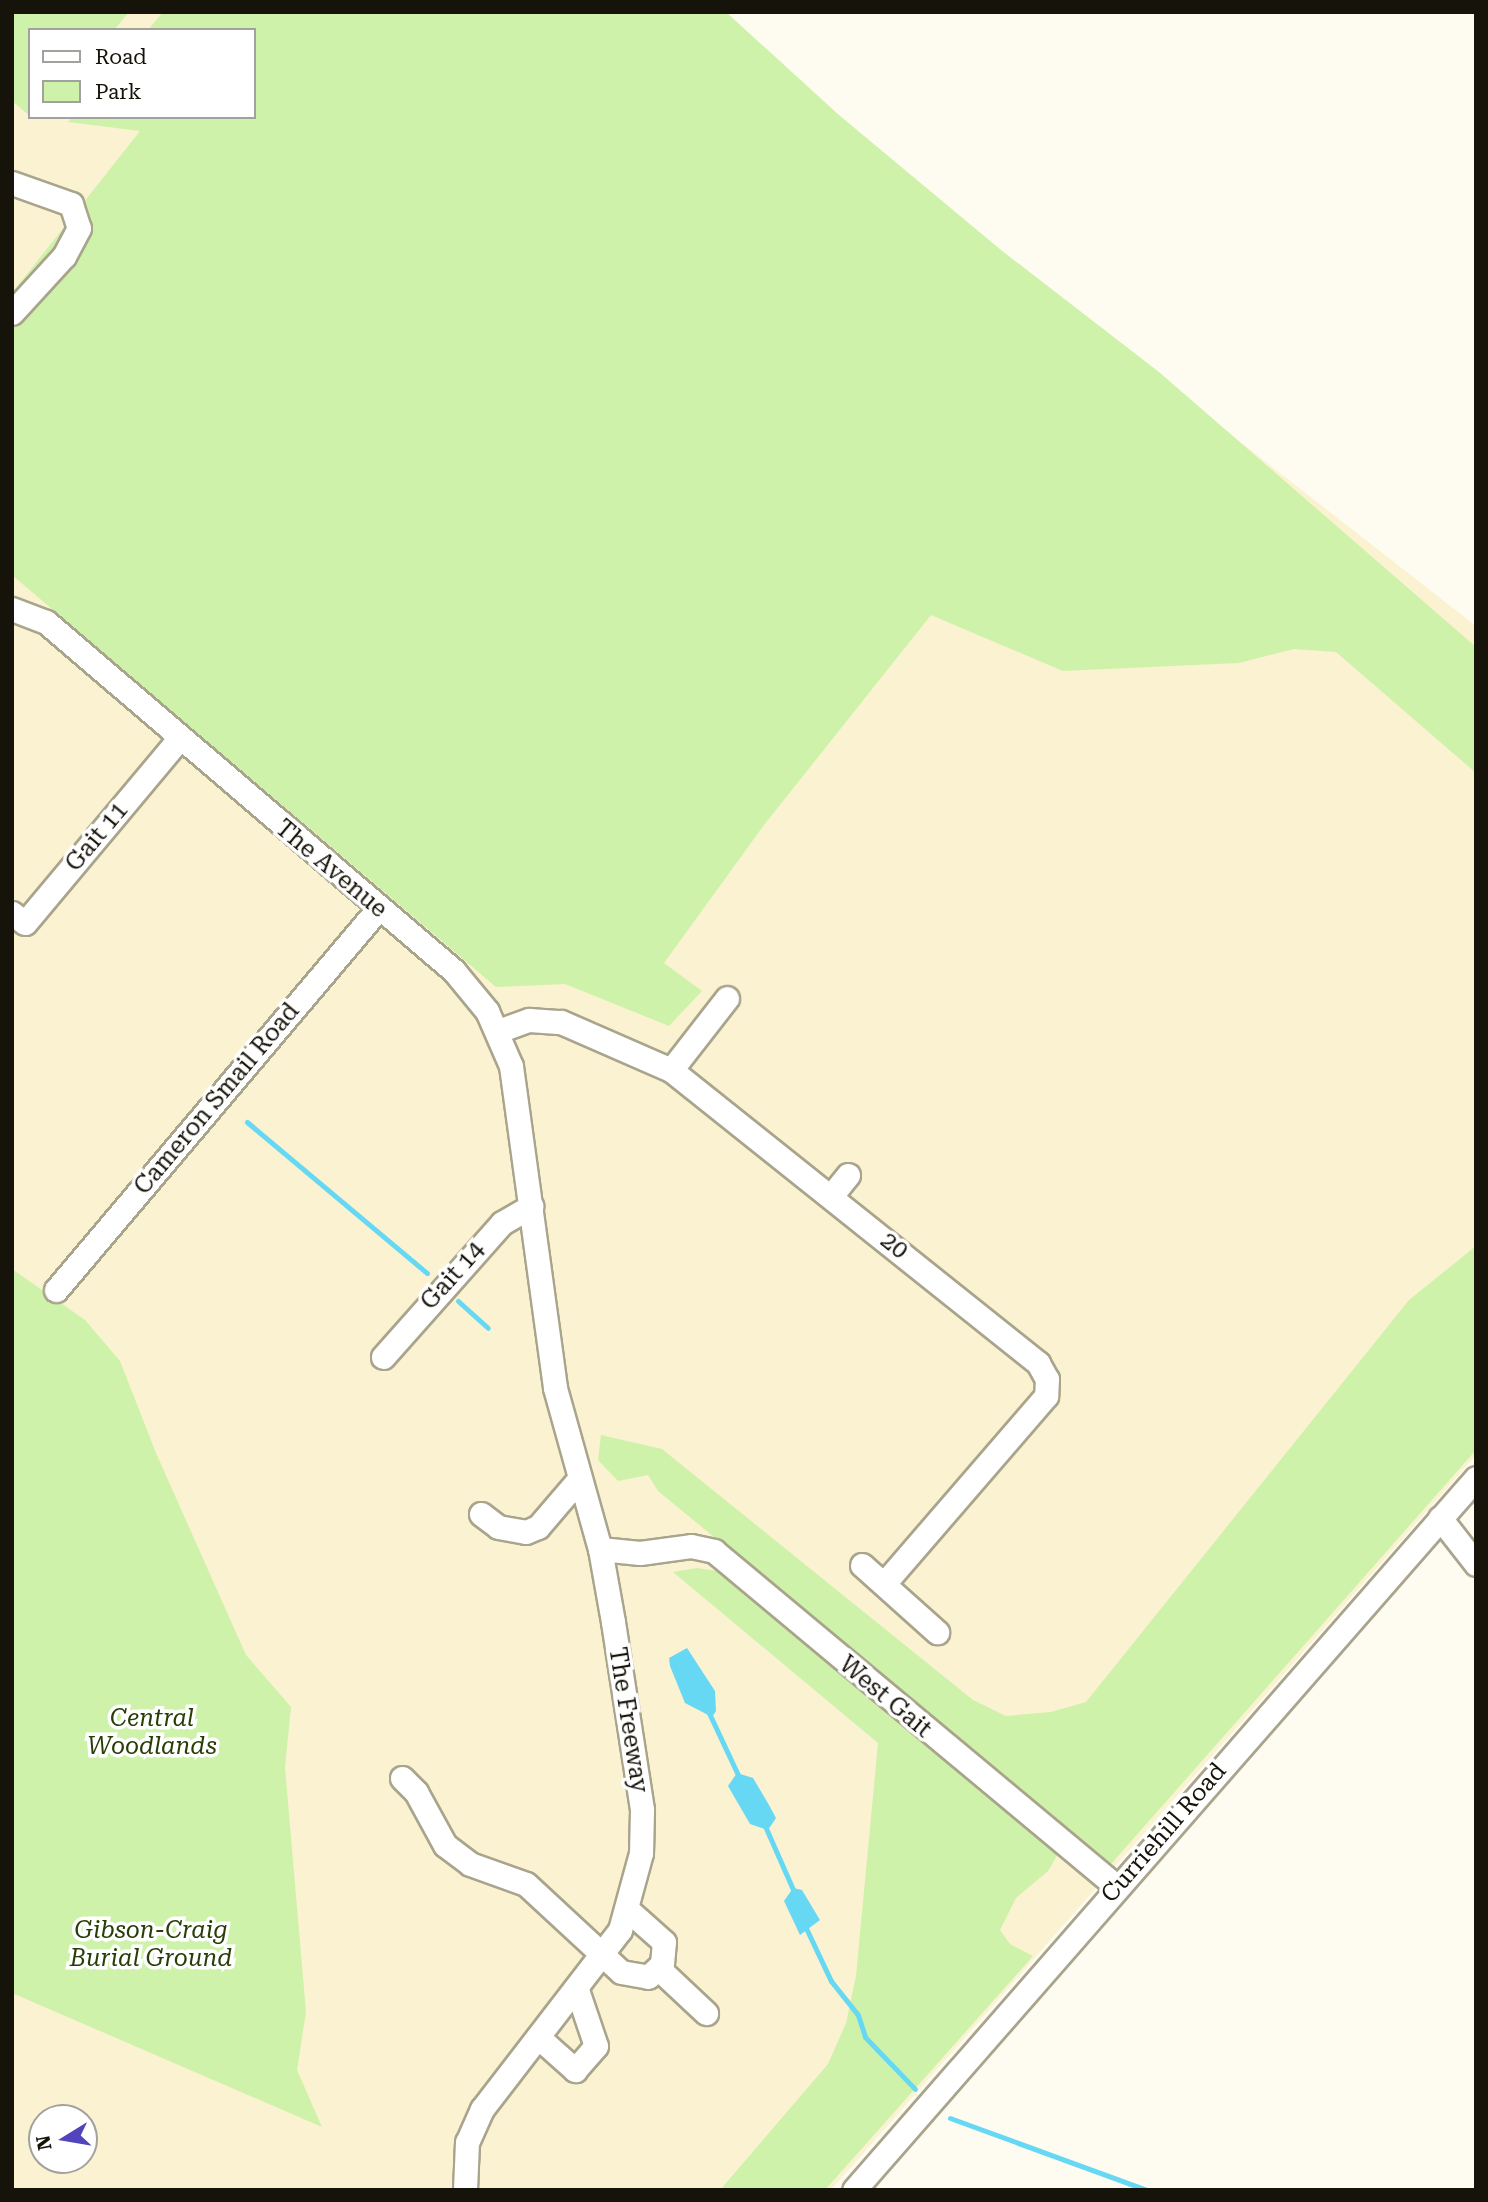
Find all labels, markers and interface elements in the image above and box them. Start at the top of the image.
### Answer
legend [28,28,256,119]
text: Road [95,45,147,69]
text: Park [95,80,141,104]
street label: Gait 11 [60,796,134,878]
street label: The Avenue [269,814,393,924]
street label: Cameron Smail Road [128,997,306,1201]
street label: 20 [874,1226,914,1266]
street label: Gait 14 [415,1236,491,1316]
street label: The Freeway [602,1645,654,1795]
street label: West Gait [833,1650,937,1744]
park label: Central Woodlands [87,1705,217,1761]
street label: Curriehill Road [1096,1757,1232,1909]
park label: Gibson-Craig Burial Ground [70,1917,232,1973]
north arrow [28,2104,98,2174]
text: N [31,2133,57,2152]

